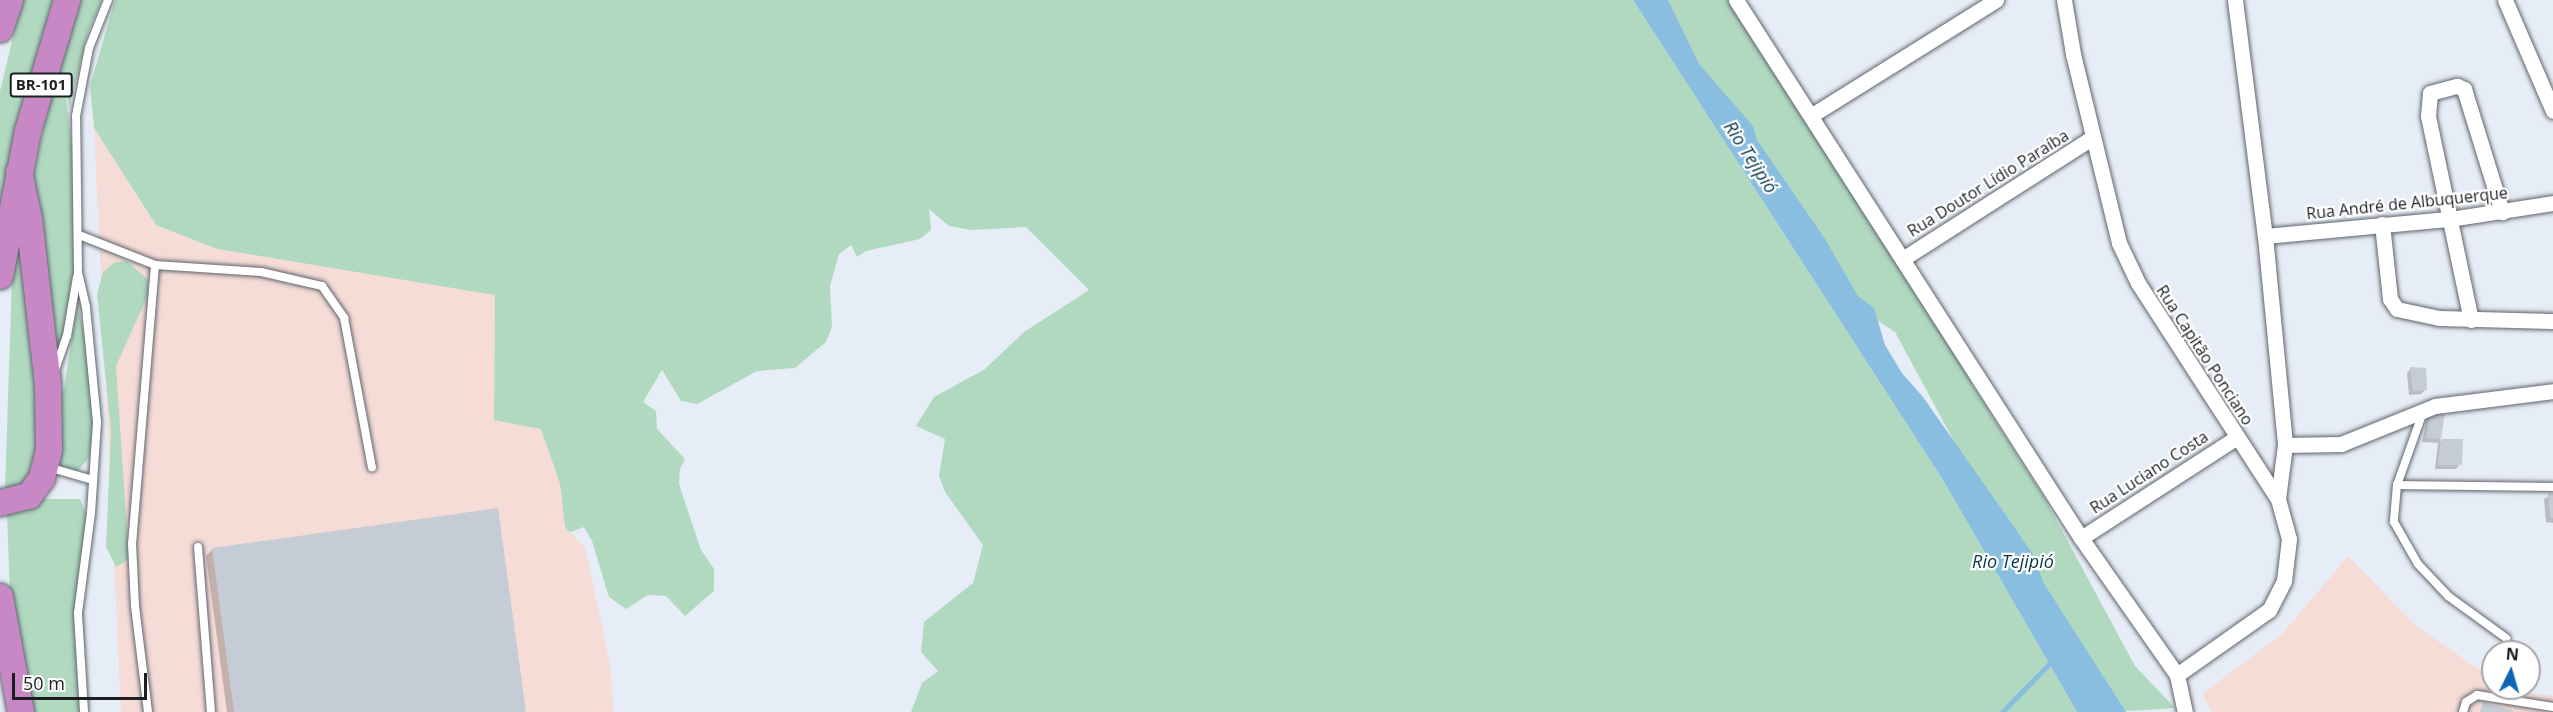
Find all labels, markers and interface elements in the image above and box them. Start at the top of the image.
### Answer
road number: BR-101 [9,73,72,97]
water label: Rio Tejipió [1720,117,1782,197]
street label: Rua Doutor Lídio Paraíba [1904,125,2072,241]
street label: Rua André de Albuquerque [2305,183,2509,223]
street label: Rua Capitão Ponciano [2153,281,2257,429]
street label: Rua Luciano Costa [2086,427,2212,517]
water label: Rio Tejipió [1972,550,2054,572]
north arrow [2481,640,2541,700]
text: N [2505,643,2520,666]
scale bar [15,661,150,699]
text: 50 m [23,671,65,695]

